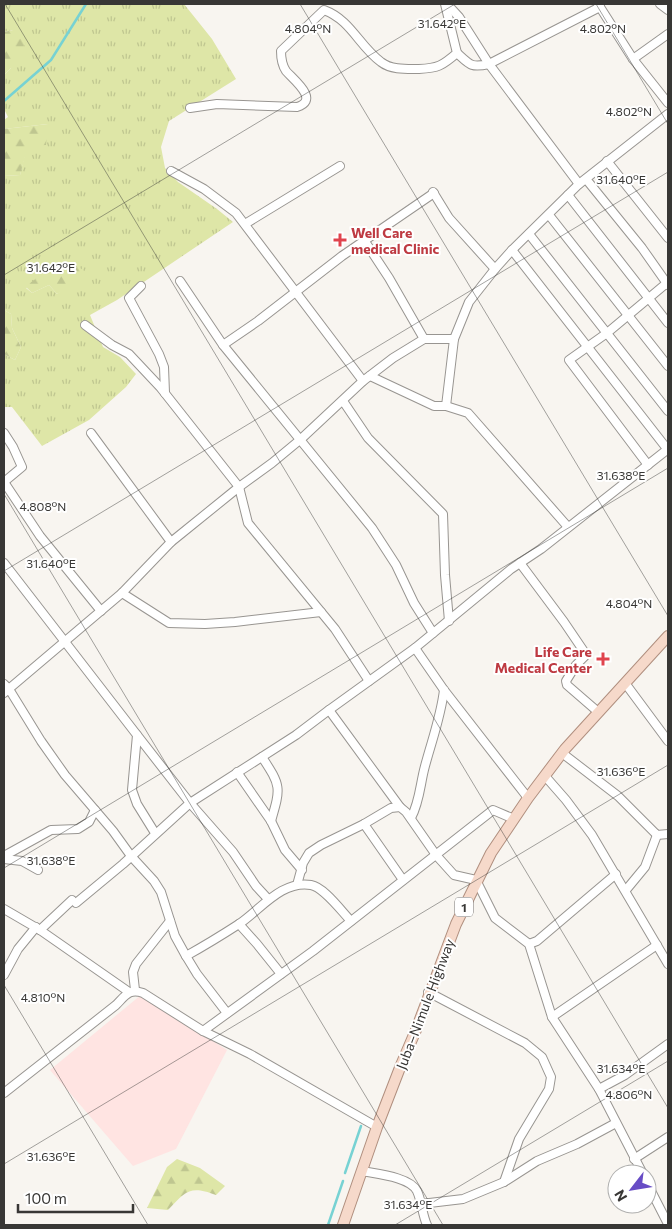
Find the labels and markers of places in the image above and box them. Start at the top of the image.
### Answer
place label: Well Care medical Clinic [351,224,440,257]
marker: Well Care medical Clinic [333,233,347,247]
place label: Life Care Medical Center [494,643,592,676]
marker: Life Care Medical Center [596,652,610,666]

